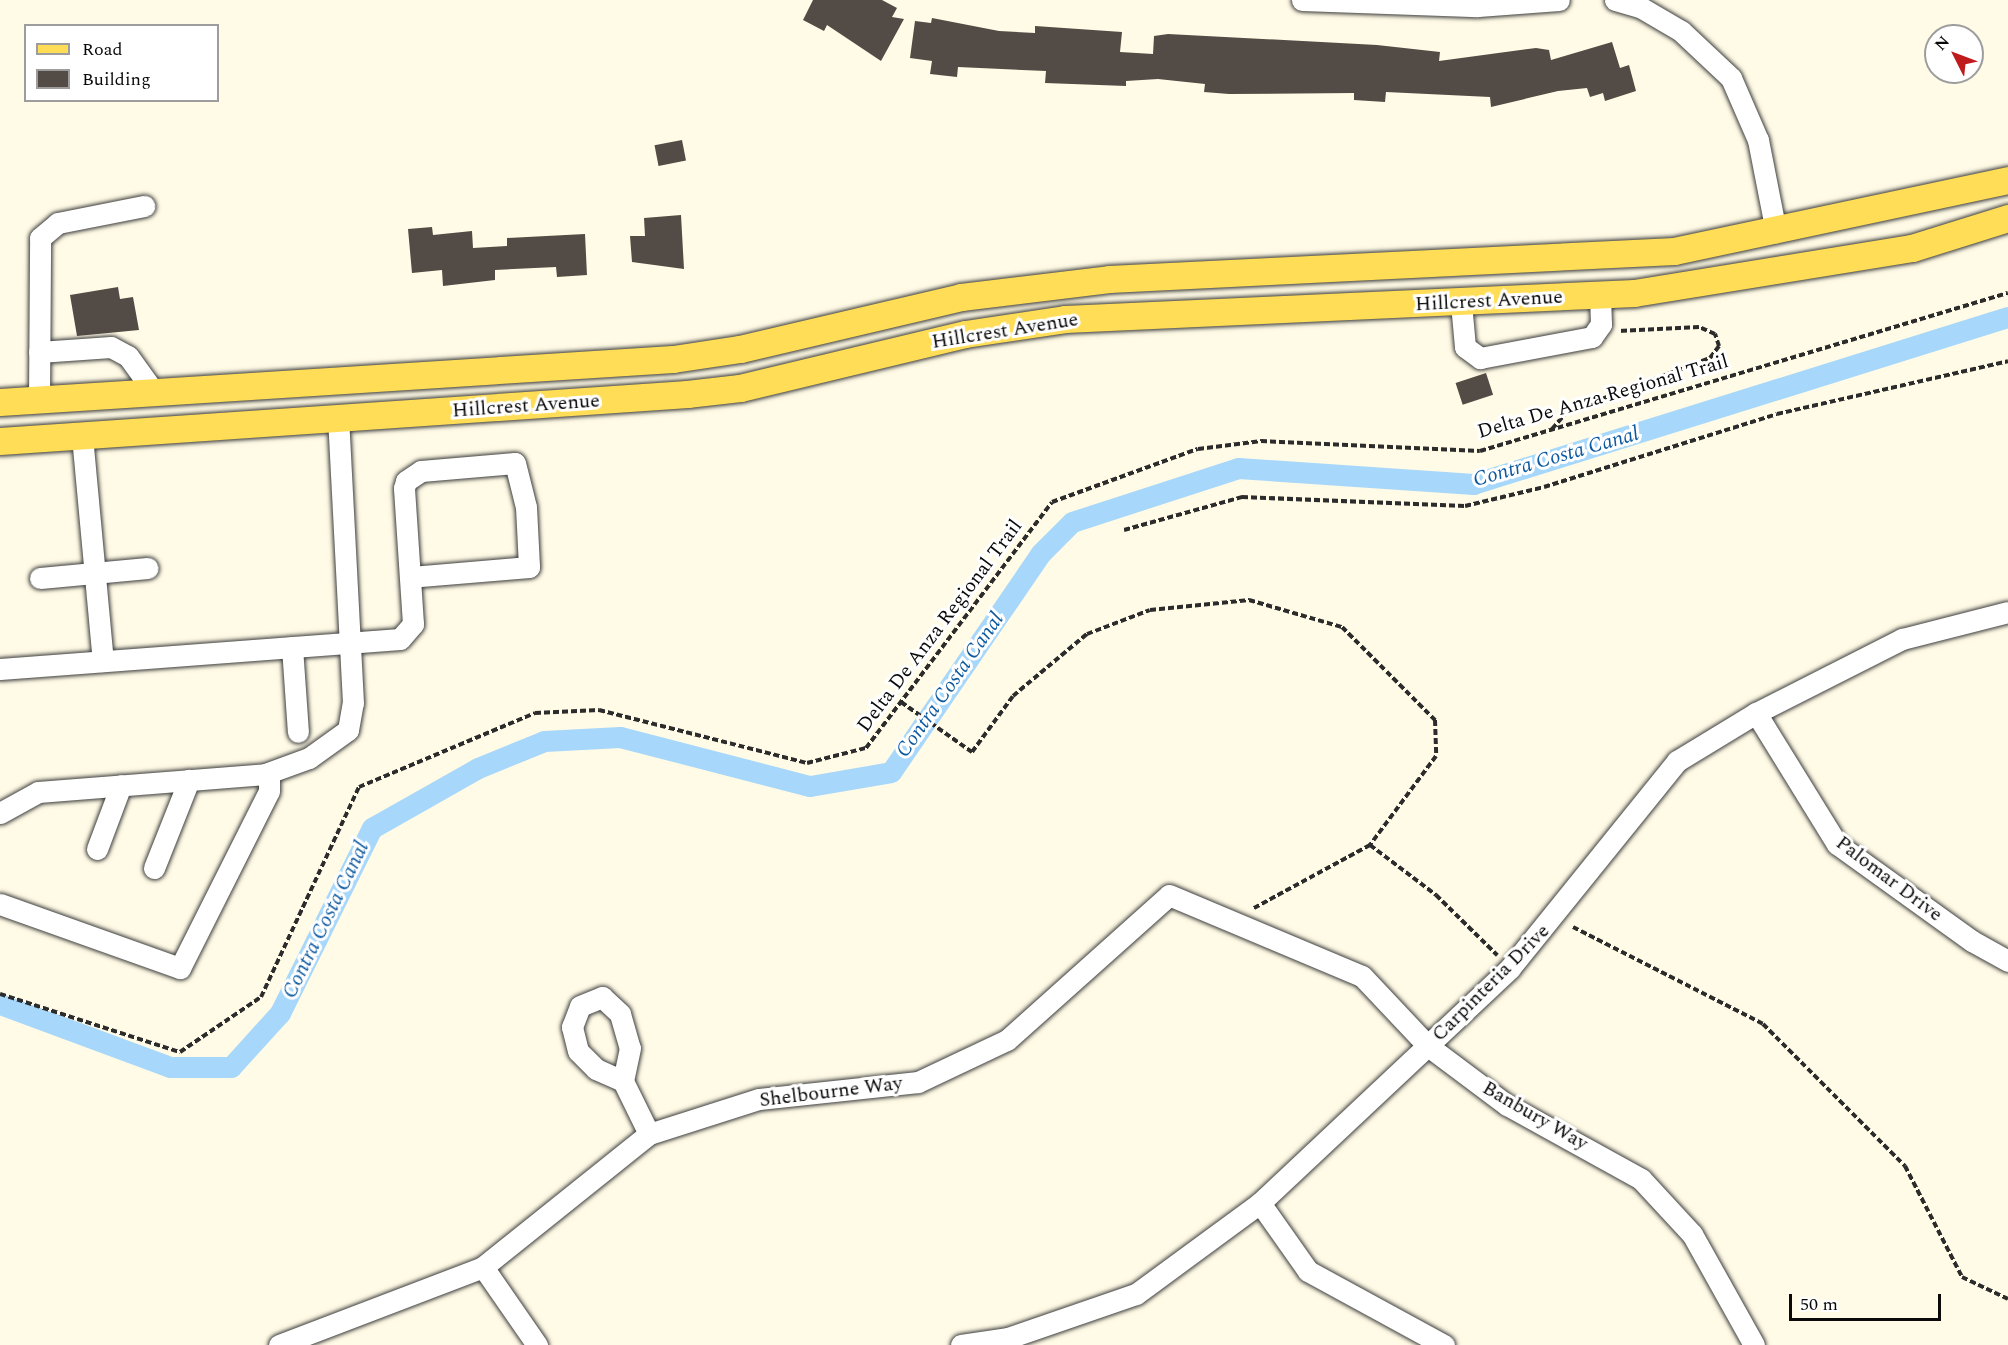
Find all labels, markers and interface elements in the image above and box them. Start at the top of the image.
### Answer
legend [24,24,219,102]
north arrow [1924,24,1984,84]
text: N [1929,30,1955,56]
text: Road [82,36,123,63]
text: Building [82,66,151,93]
street label: Hillcrest Avenue [1414,285,1564,317]
street label: Hillcrest Avenue [930,308,1080,354]
street label: Delta De Anza Regional Trail [1475,350,1731,444]
street label: Hillcrest Avenue [451,389,601,423]
water label: Contra Costa Canal [1470,421,1642,493]
street label: Delta De Anza Regional Trail [852,515,1028,737]
water label: Contra Costa Canal [891,608,1009,762]
street label: Palomar Drive [1831,831,1947,927]
water label: Contra Costa Canal [277,838,375,1002]
street label: Carpinteria Drive [1427,919,1555,1047]
street label: Shelbourne Way [758,1071,904,1113]
street label: Banbury Way [1478,1076,1592,1156]
scale bar [1792,1282,1944,1320]
text: 50 m [1800,1291,1838,1318]

